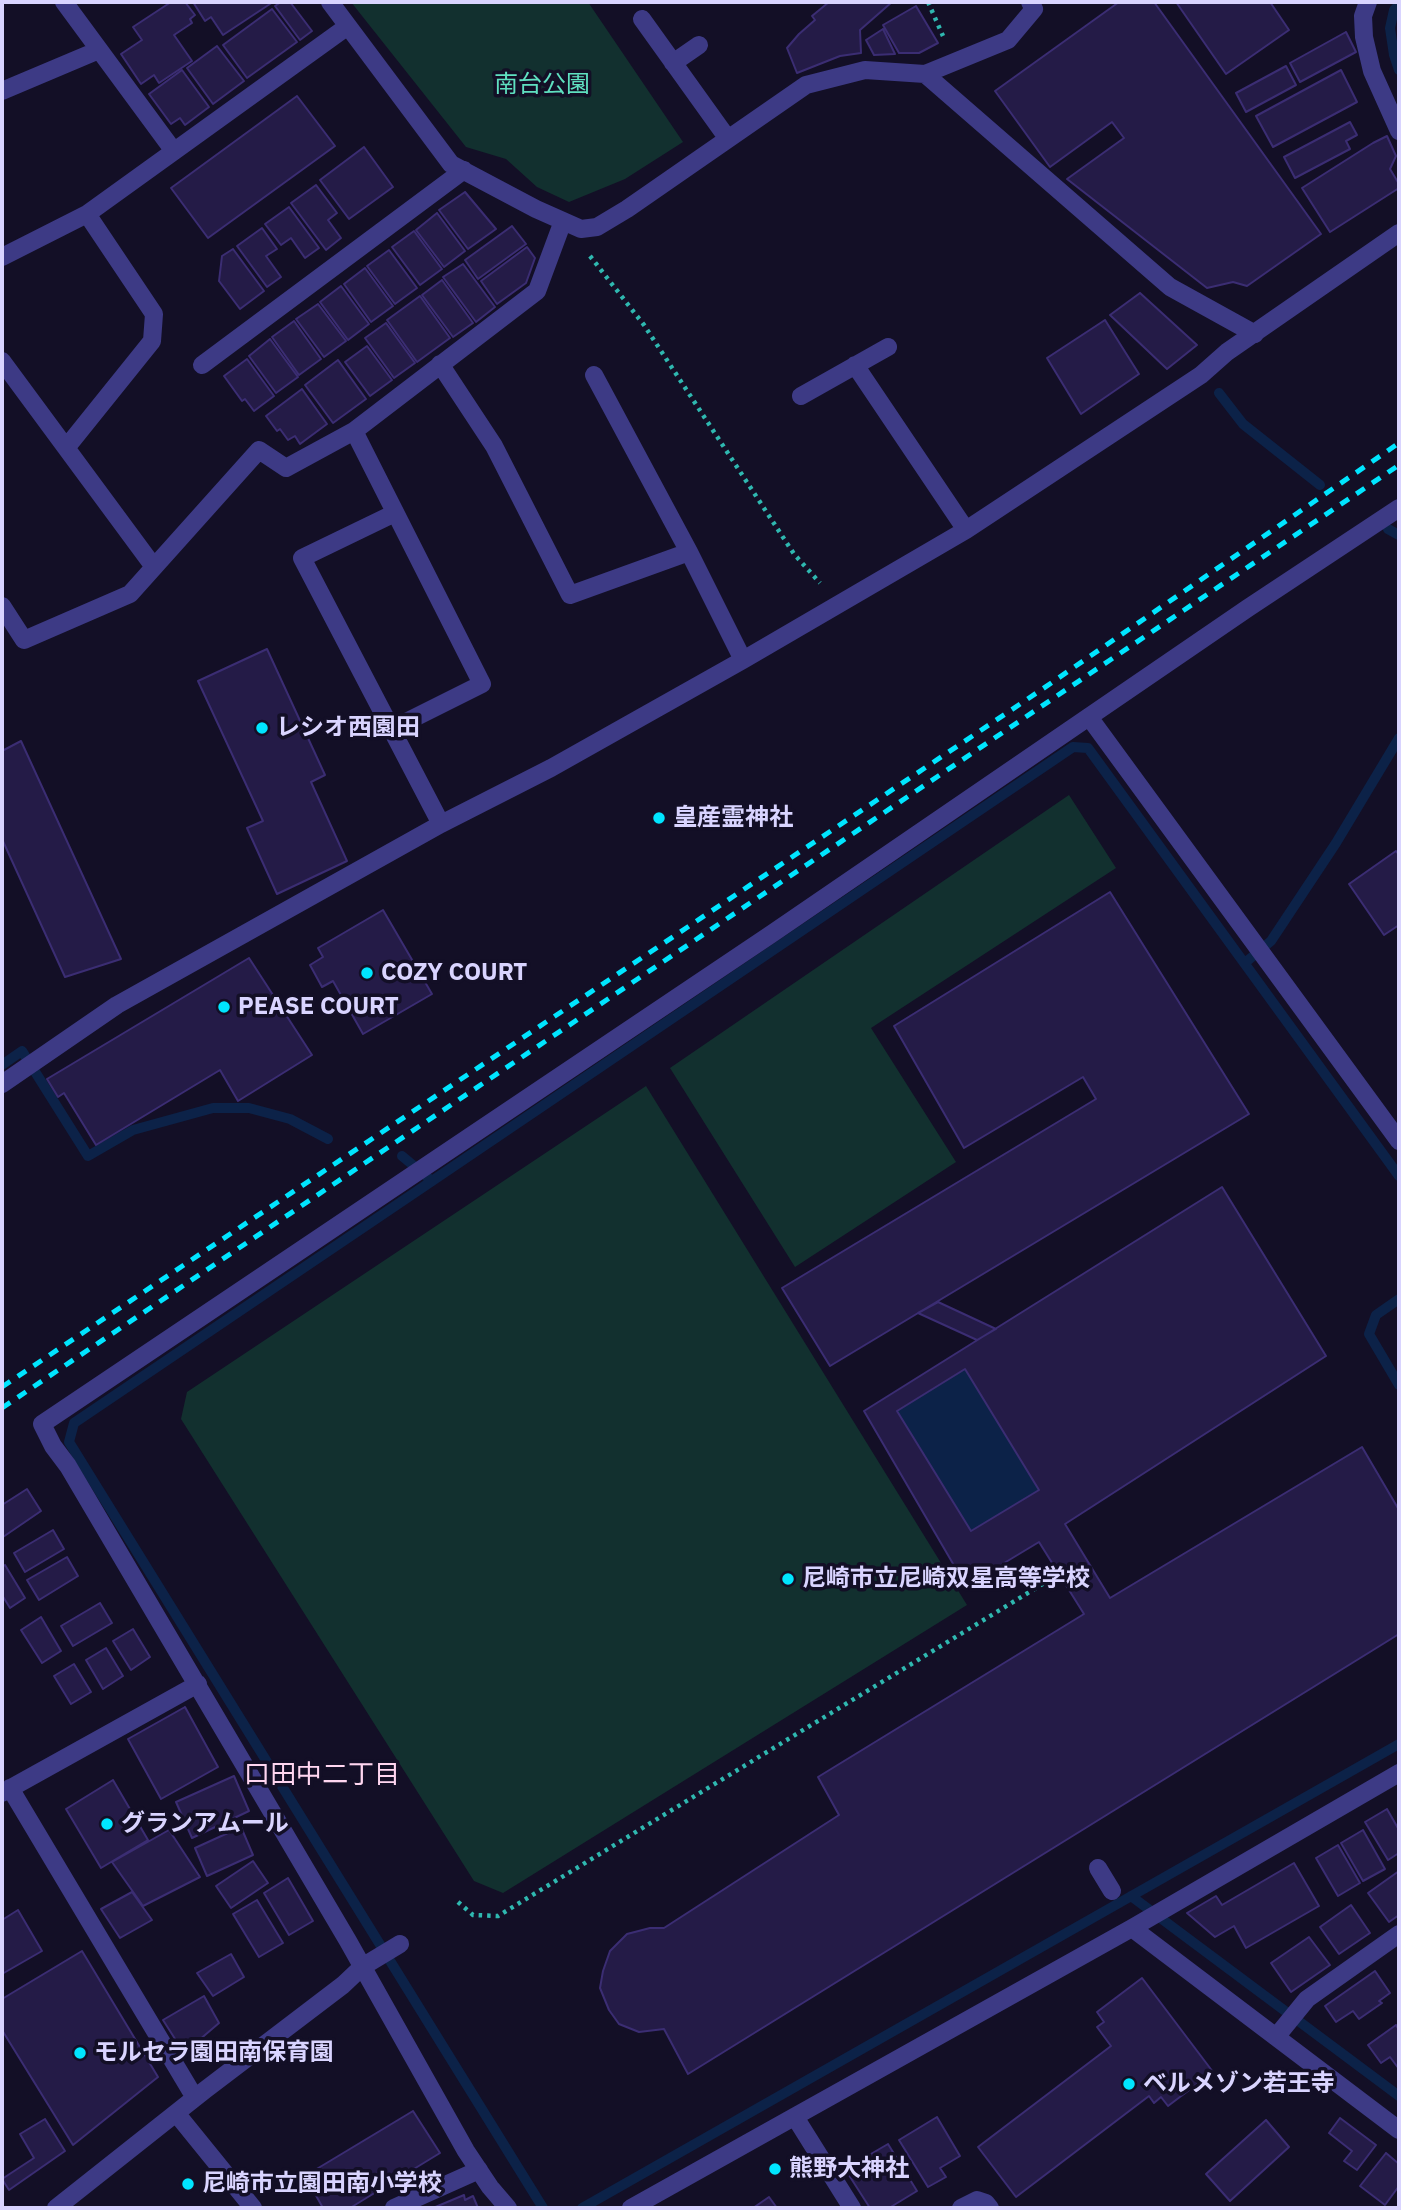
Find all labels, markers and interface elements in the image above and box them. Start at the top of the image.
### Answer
park label: 南台公園 [494,71,590,99]
place label: レシオ西園田 [276,714,420,742]
marker: レシオ西園田 [254,720,270,736]
place label: 皇産霊神社 [673,804,793,832]
marker: 皇産霊神社 [651,810,667,826]
place label: COZY COURT [381,959,527,987]
marker: COZY COURT [359,965,375,981]
place label: PEASE COURT [238,993,399,1021]
marker: PEASE COURT [216,999,232,1015]
place label: 尼崎市立尼崎双星高等学校 [802,1565,1090,1593]
marker: 尼崎市立尼崎双星高等学校 [780,1571,796,1587]
district label: 口田中二丁目 [244,1759,400,1791]
place label: グランアムール [121,1810,289,1838]
marker: グランアムール [99,1816,115,1832]
place label: モルセラ園田南保育園 [94,2039,334,2067]
marker: モルセラ園田南保育園 [72,2045,88,2061]
place label: ベルメゾン若王寺 [1143,2070,1335,2098]
marker: ベルメゾン若王寺 [1121,2076,1137,2092]
place label: 熊野大神社 [789,2155,909,2183]
marker: 熊野大神社 [767,2161,783,2177]
place label: 尼崎市立園田南小学校 [202,2170,442,2198]
marker: 尼崎市立園田南小学校 [180,2176,196,2192]

